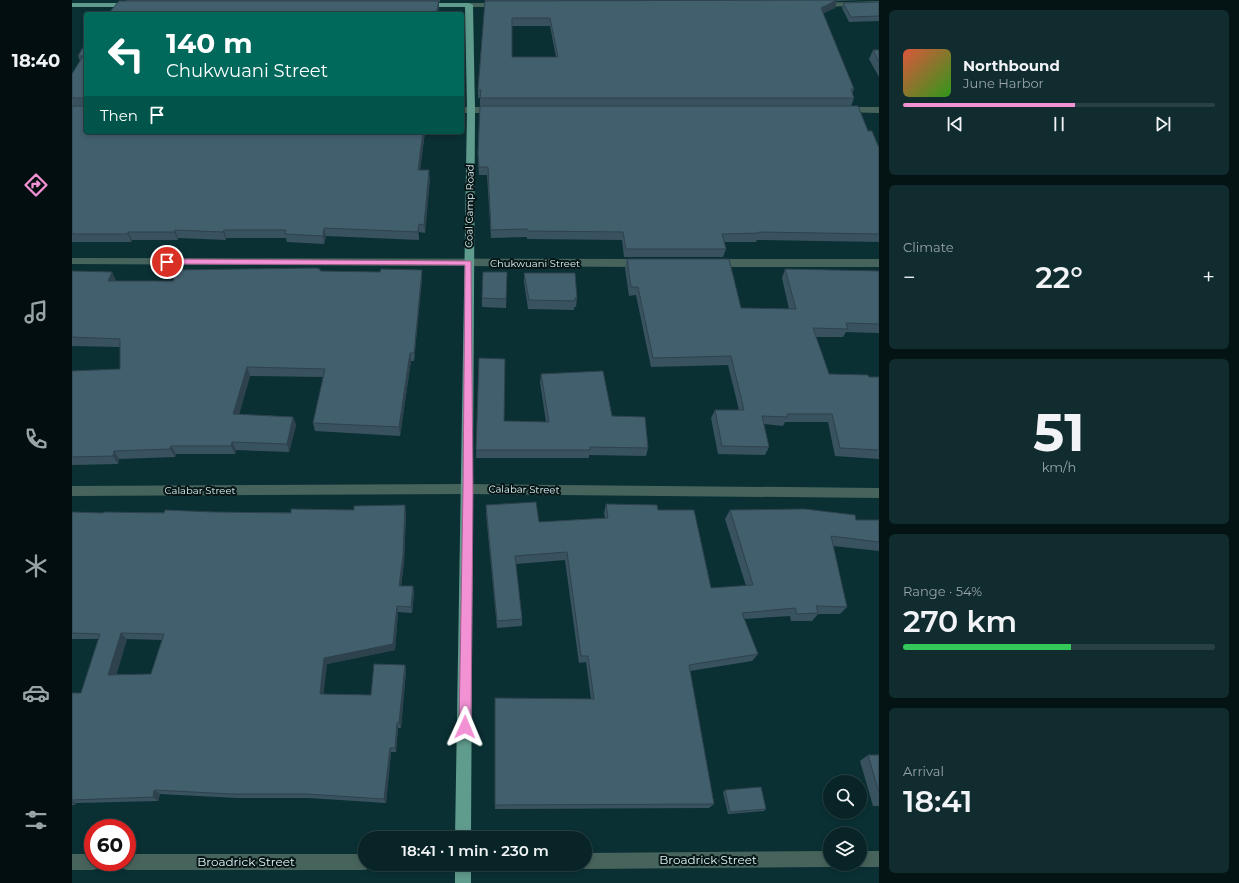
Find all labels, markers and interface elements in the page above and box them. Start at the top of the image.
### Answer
text: 140 m [166,26,253,60]
icon: left [100,28,152,80]
text: 18:40 [12,50,60,72]
text: Northbound [963,56,1060,75]
text: Chukwuani Street [166,60,328,82]
text: June Harbor [963,75,1044,91]
icon: arrive [146,104,168,126]
text: Then [100,106,138,125]
icon: previous [944,113,966,135]
icon: pause [1048,113,1070,135]
icon: next [1152,113,1174,135]
street label: Coal Camp Road [462,164,477,248]
icon: directions [22,171,50,199]
text: Climate [903,239,954,255]
pin [150,245,184,279]
icon: arrive [156,251,178,273]
street label: Chukwuani Street [490,257,580,270]
text: 22° [1035,259,1083,296]
text: − [903,264,916,291]
text: + [1202,264,1215,291]
icon: music [22,298,50,326]
text: 51 [1033,401,1085,464]
icon: phone [22,425,50,453]
text: km/h [1042,459,1076,475]
street label: Calabar Street [488,482,560,497]
street label: Calabar Street [164,484,236,497]
icon: climate [22,552,50,580]
text: Range · 54% [903,583,982,599]
text: 270 km [903,603,1017,640]
icon: car [22,679,50,707]
position arrow [444,706,486,748]
text: Arrival [903,763,944,779]
map controls [823,775,867,871]
button: search [823,775,867,819]
text: 18:41 [903,783,972,820]
icon: filters [22,806,50,834]
speed limit sign: 60 [84,819,136,871]
button: layers [823,827,867,871]
text: 18:41 · 1 min · 230 m [401,841,549,860]
street label: Broadrick Street [659,852,757,867]
street label: Broadrick Street [197,854,295,869]

